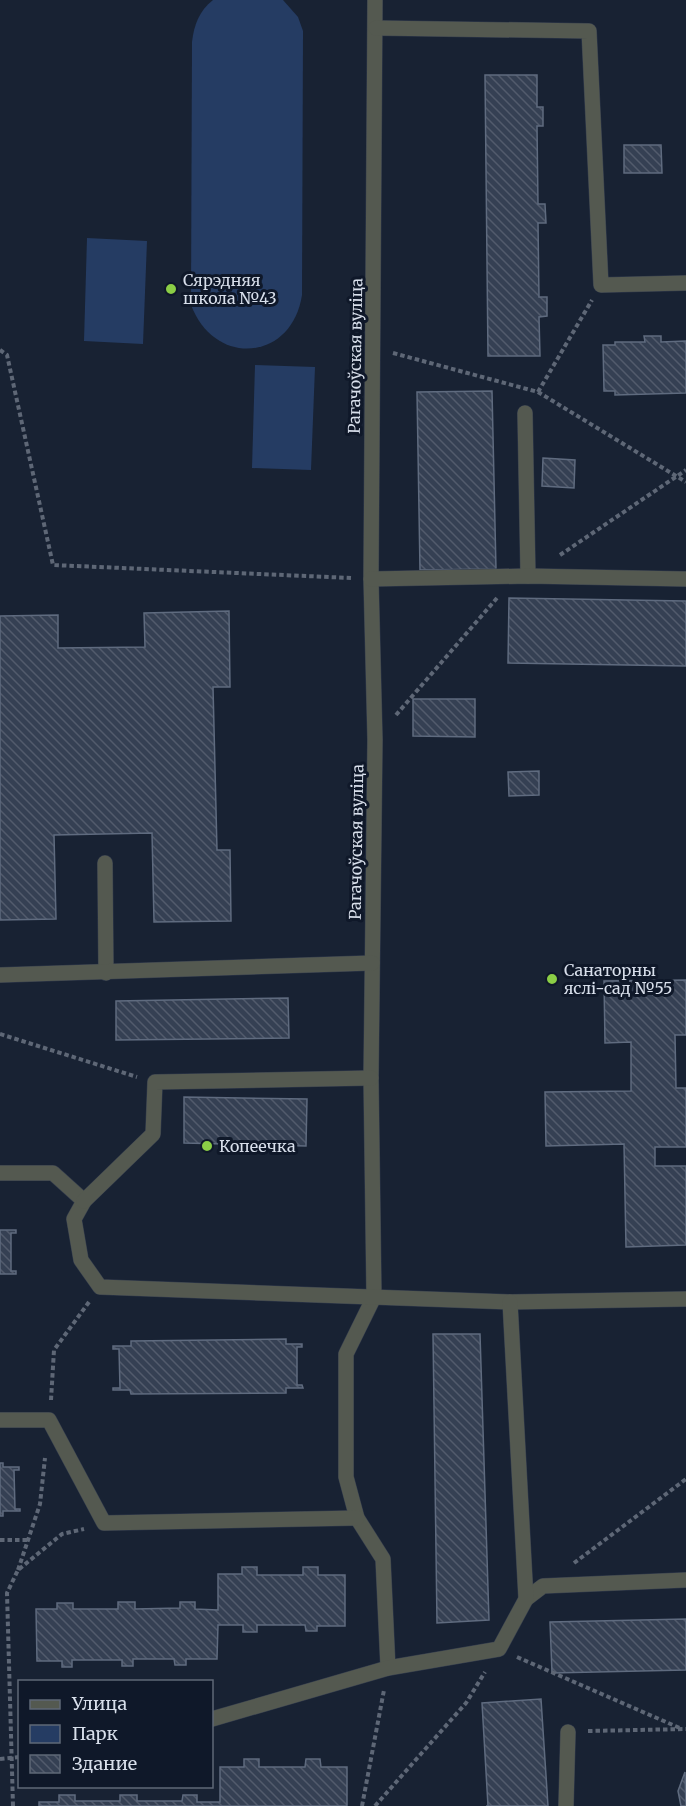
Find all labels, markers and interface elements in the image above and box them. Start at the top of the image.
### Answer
place label: Сярэдняя школа №43 [183,270,277,308]
street label: Рагачоўская вуліца [344,278,366,434]
marker: Сярэдняя школа №43 [164,282,178,296]
street label: Рагачоўская вуліца [345,764,367,920]
place label: Санаторны яслі-сад №55 [564,960,672,998]
marker: Санаторны яслі-сад №55 [545,972,559,986]
place label: Копеечка [219,1136,296,1156]
marker: Копеечка [200,1139,214,1153]
legend [18,1680,213,1788]
text: Улица [71,1692,127,1715]
text: Парк [72,1722,118,1745]
text: Здание [72,1752,137,1775]

